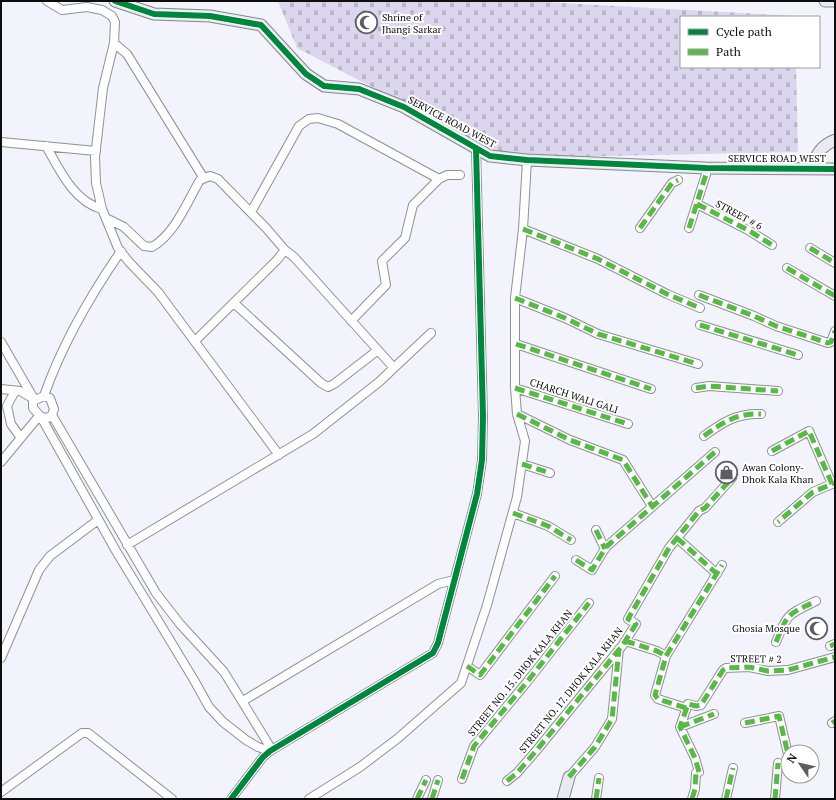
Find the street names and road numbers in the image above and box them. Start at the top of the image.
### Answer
street label: SERVICE ROAD WEST [406,93,498,151]
street label: SERVICE ROAD WEST [728,152,826,165]
street label: STREET # 6 [713,197,765,233]
street label: CHARCH WALI GALI [528,376,620,417]
street label: STREET NO. 15. DHOK KALA KHAN [465,607,576,739]
street label: STREET NO. 17. DHOK KALA KHAN [516,624,626,756]
street label: STREET # 2 [730,652,782,666]

